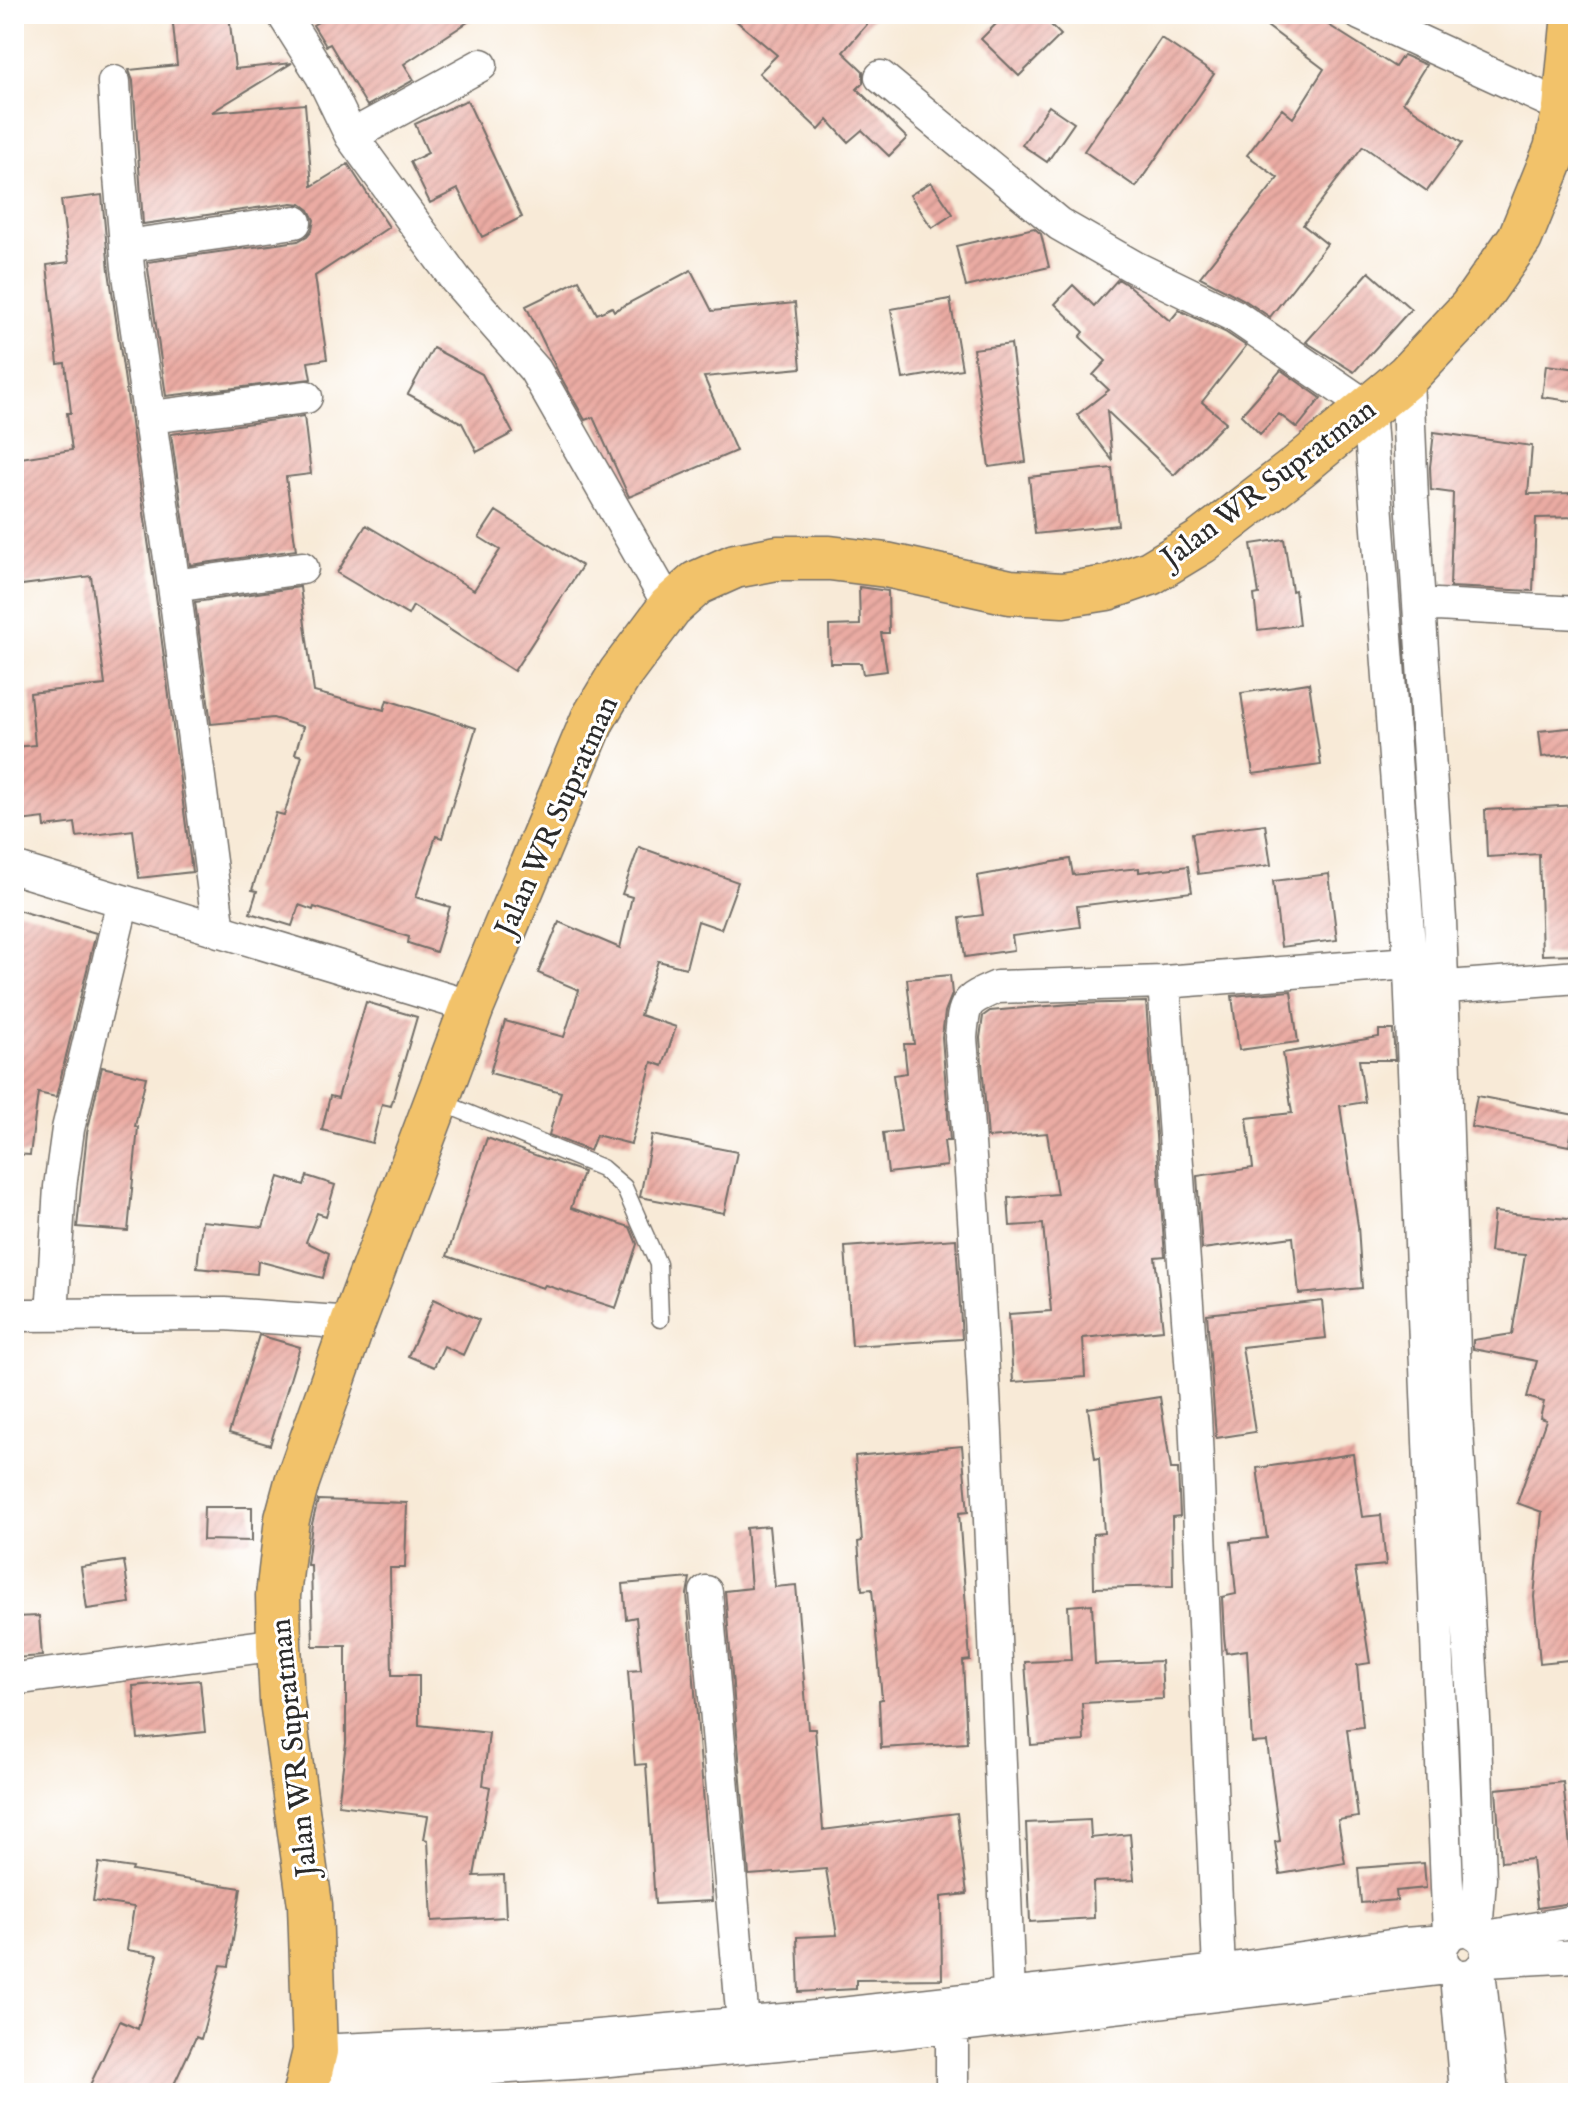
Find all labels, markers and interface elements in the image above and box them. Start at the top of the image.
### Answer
street label: Jalan WR Supratman [1152,391,1384,580]
street label: Jalan WR Supratman [486,691,628,946]
street label: Jalan WR Supratman [263,1617,328,1882]

